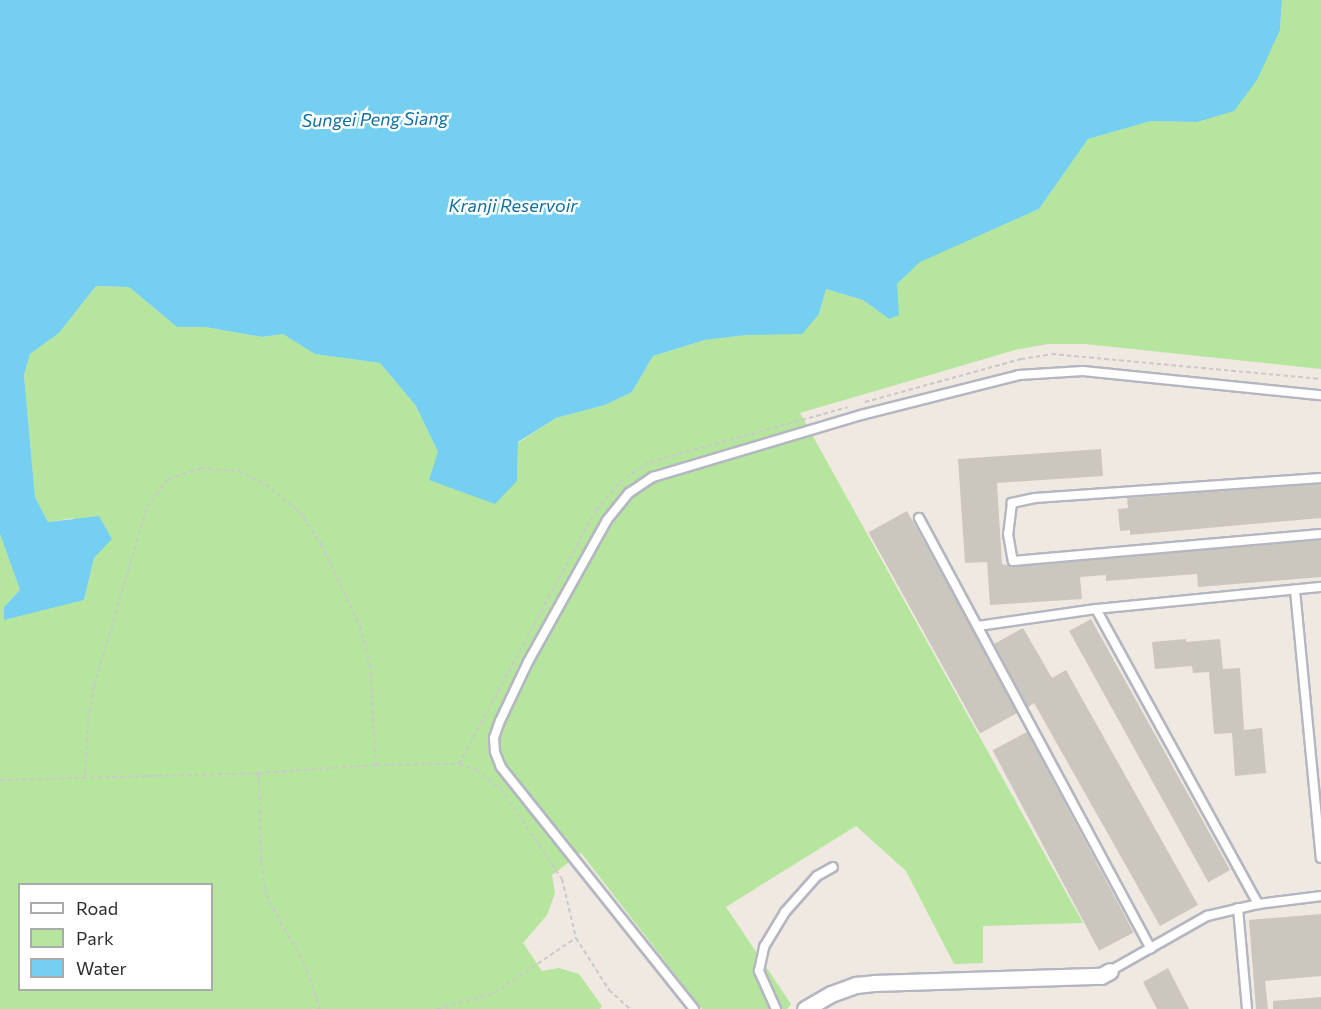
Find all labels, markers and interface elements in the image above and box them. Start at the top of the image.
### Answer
water label: Sungei Peng Siang [301,107,449,131]
water label: Kranji Reservoir [449,194,577,216]
legend [18,883,213,991]
text: Road [76,897,118,919]
text: Park [76,927,114,949]
text: Water [76,957,127,979]

